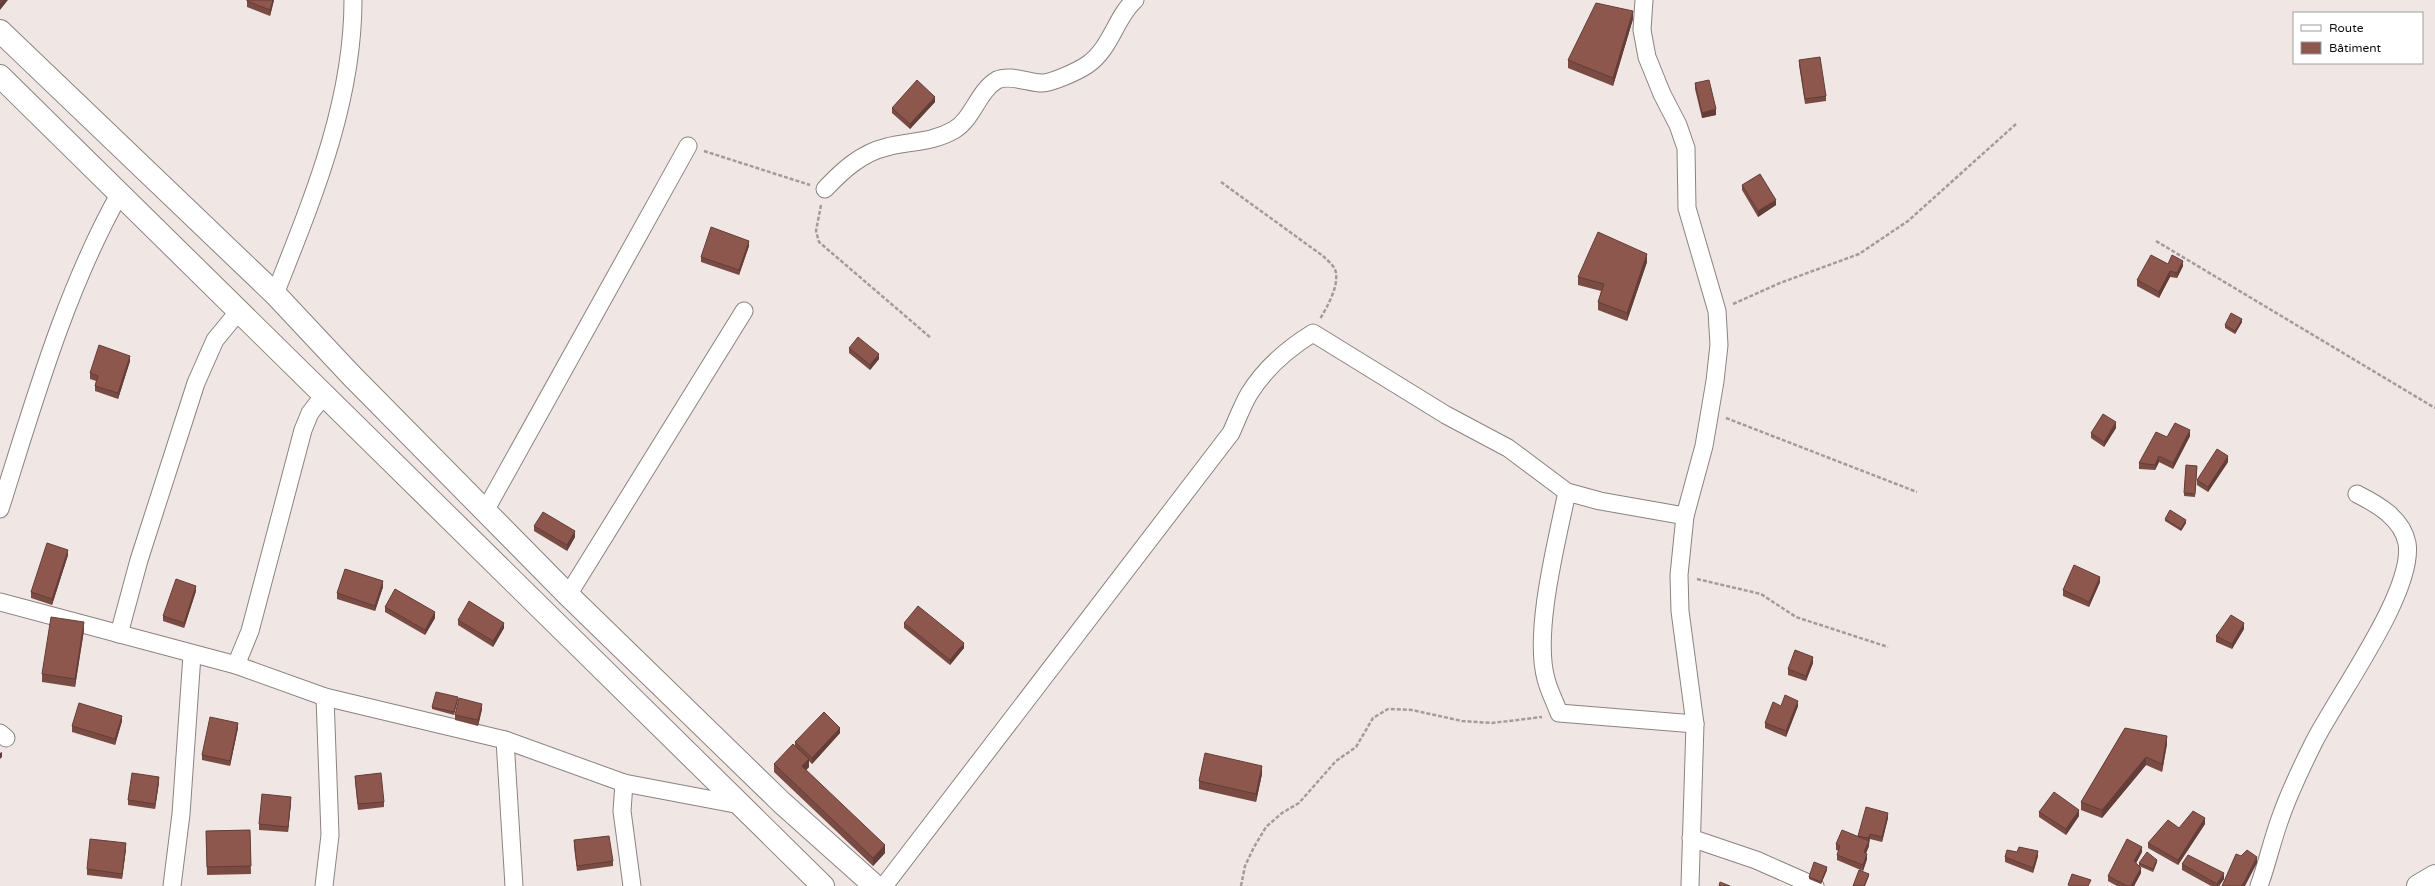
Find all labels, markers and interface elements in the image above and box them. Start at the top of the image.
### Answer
legend [2293,12,2423,64]
text: Route [2329,21,2364,35]
text: Bâtiment [2329,41,2381,55]

